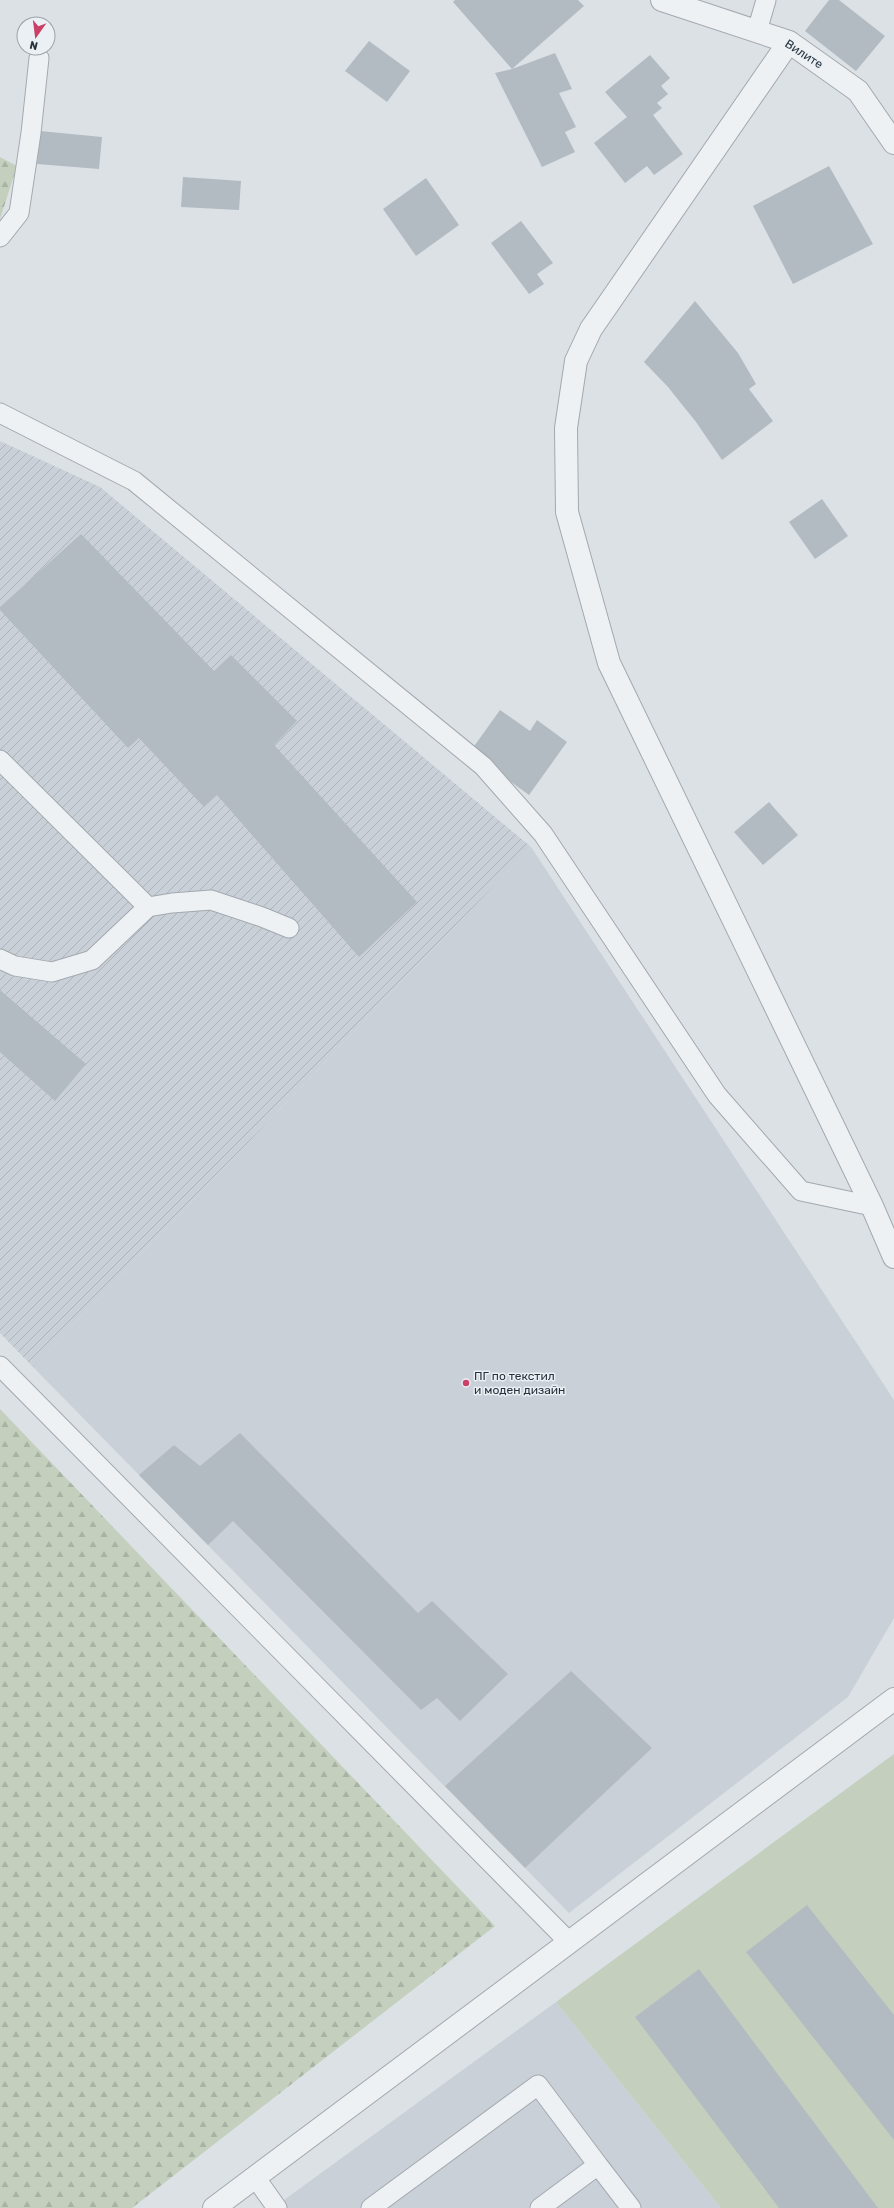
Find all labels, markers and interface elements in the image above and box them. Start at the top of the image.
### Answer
north arrow [16,16,56,56]
street label: Вилите [782,37,826,72]
text: N [28,38,39,52]
place label: ПГ по текстил и моден дизайн [474,1369,565,1397]
marker: ПГ по текстил и моден дизайн [461,1378,471,1388]

